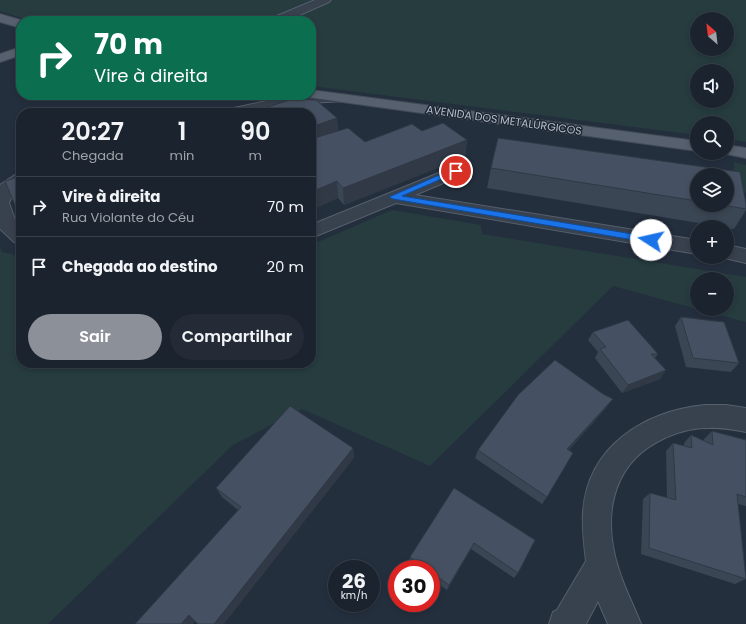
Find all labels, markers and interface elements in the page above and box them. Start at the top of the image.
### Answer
north arrow [690,12,734,56]
map controls [690,12,734,316]
text: 70 m [94,25,163,64]
icon: right [28,32,80,84]
text: Vire à direita [94,63,208,88]
button: sound [690,64,734,108]
street label: AVENIDA DOS METALÚRGICOS [425,101,583,139]
text: 20:27 [62,115,124,148]
text: 1 [178,115,186,148]
text: 90 [240,115,270,148]
button: search [690,116,734,160]
text: Chegada [62,146,124,165]
text: min [170,146,194,165]
text: m [249,146,262,165]
pin [439,154,473,188]
icon: arrive [445,160,467,182]
button: layers [690,168,734,212]
text: Vire à direita [62,186,161,207]
icon: right [28,196,50,218]
text: 70 m [267,196,304,217]
text: Rua Violante do Céu [62,208,194,227]
position arrow [630,219,672,261]
button: + [690,220,734,264]
icon: arrive [28,256,50,278]
text: Chegada ao destino [62,256,218,277]
text: 20 m [266,256,304,277]
button: − [690,272,734,316]
button: Sair [28,314,162,360]
button: Compartilhar [170,314,304,360]
speed limit sign: 30 [388,560,440,612]
text: 26 [342,567,366,595]
text: km/h [341,588,367,603]

